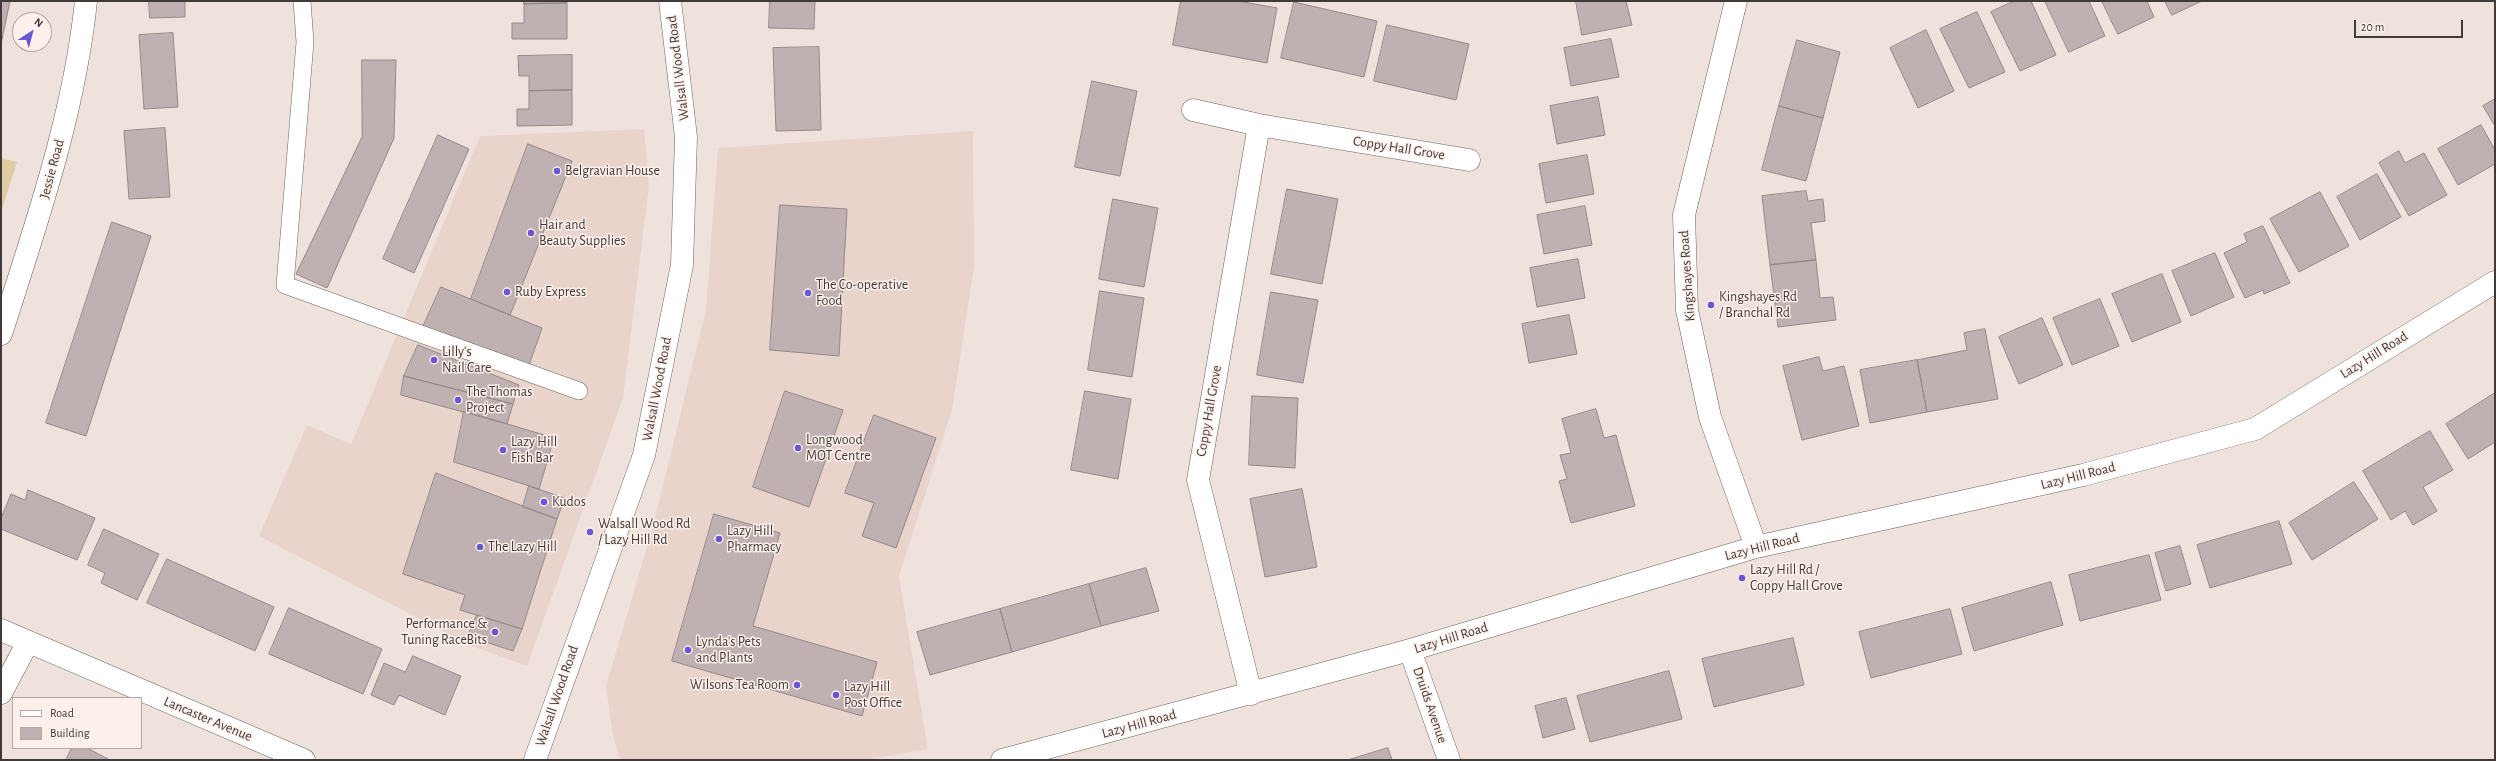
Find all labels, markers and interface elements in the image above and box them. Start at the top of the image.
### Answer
north arrow [12,12,52,52]
scale bar [2356,12,2465,38]
street label: Walsall Wood Road [663,15,693,121]
text: N [32,16,45,29]
text: 20 m [2361,21,2384,33]
street label: Coppy Hall Grove [1352,132,1446,164]
street label: Jessie Road [36,137,68,201]
place label: Belgravian House [565,163,660,179]
marker: Belgravian House [552,166,562,176]
place label: Hair and Beauty Supplies [539,217,626,250]
marker: Hair and Beauty Supplies [526,228,536,238]
street label: Kingshayes Road [1675,230,1699,322]
place label: The Co-operative Food [816,277,908,310]
place label: Ruby Express [515,284,586,300]
marker: Ruby Express [502,287,512,297]
marker: The Co-operative Food [803,288,813,298]
place label: Kingshayes Rd / Branchal Rd [1719,289,1797,322]
marker: Kingshayes Rd / Branchal Rd [1706,300,1716,310]
street label: Lazy Hill Road [2337,328,2411,382]
street label: Walsall Wood Road [639,336,675,442]
place label: Lilly's Nail Care [442,344,491,376]
marker: Lilly's Nail Care [429,355,439,365]
street label: Coppy Hall Grove [1193,364,1225,458]
place label: The Thomas Project [466,384,532,416]
marker: The Thomas Project [453,395,463,405]
place label: Longwood MOT Centre [806,432,871,464]
place label: Lazy Hill Fish Bar [511,434,557,466]
marker: Longwood MOT Centre [793,443,803,453]
marker: Lazy Hill Fish Bar [498,445,508,455]
street label: Lazy Hill Road [2039,459,2117,493]
place label: Kudos [552,494,586,510]
marker: Kudos [539,497,549,507]
place label: Walsall Wood Rd / Lazy Hill Rd [598,516,690,548]
place label: Lazy Hill Pharmacy [727,523,781,556]
marker: Walsall Wood Rd / Lazy Hill Rd [585,527,595,537]
street label: Lazy Hill Road [1723,530,1801,564]
marker: Lazy Hill Pharmacy [714,534,724,544]
place label: The Lazy Hill [488,539,557,555]
marker: The Lazy Hill [475,542,485,552]
place label: Lazy Hill Rd / Coppy Hall Grove [1750,562,1843,594]
marker: Lazy Hill Rd / Coppy Hall Grove [1737,573,1747,583]
place label: Performance & Tuning RaceBits [401,616,487,648]
street label: Lazy Hill Road [1412,619,1490,657]
marker: Performance & Tuning RaceBits [490,627,500,637]
place label: Lynda's Pets and Plants [696,634,761,666]
street label: Walsall Wood Road [532,643,582,749]
marker: Lynda's Pets and Plants [683,645,693,655]
street label: Druids Avenue [1409,665,1451,745]
place label: Wilsons Tea Room [690,677,789,693]
place label: Lazy Hill Post Office [844,679,902,712]
marker: Wilsons Tea Room [792,680,802,690]
marker: Lazy Hill Post Office [831,690,841,700]
street label: Lancaster Avenue [161,693,255,745]
legend [12,697,142,749]
street label: Lazy Hill Road [1100,706,1178,742]
text: Road [50,707,74,719]
text: Building [50,727,90,739]

